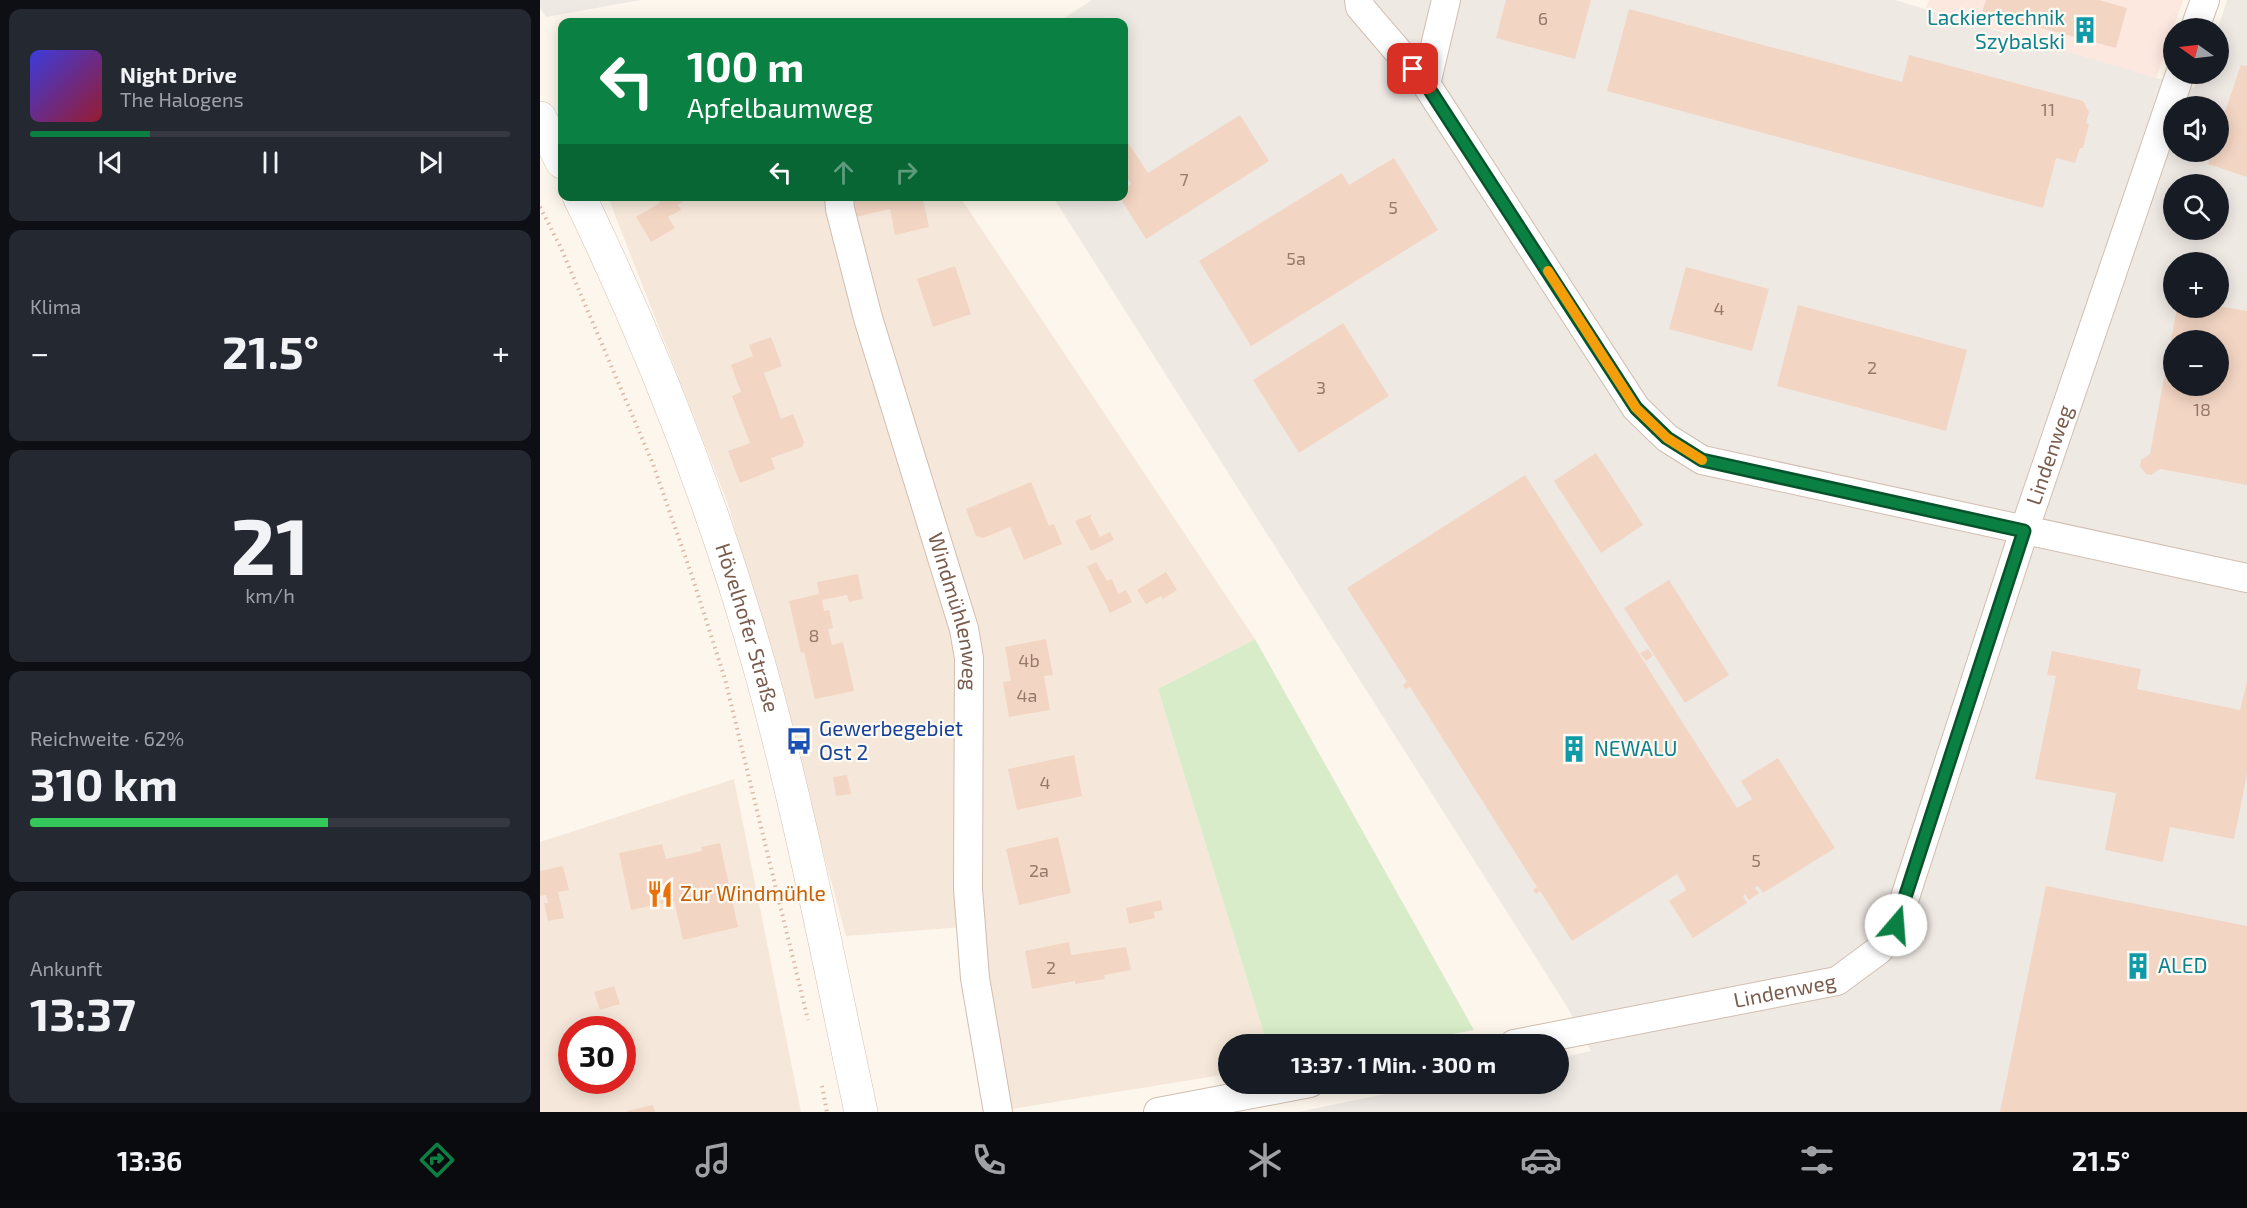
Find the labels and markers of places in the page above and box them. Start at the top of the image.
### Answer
place label: Lackiertechnik Szybalski [1927,4,2065,53]
building icon: Lackiertechnik Szybalski [2070,15,2100,45]
pin [1387,43,1438,94]
place label: Gewerbegebiet Ost 2 [819,715,963,764]
bus stop icon: Gewerbegebiet Ost 2 [784,726,814,756]
building icon: NEWALU [1559,734,1589,764]
place label: NEWALU [1594,735,1677,760]
restaurant icon: Zur Windmühle [645,879,675,909]
place label: Zur Windmühle [680,880,826,905]
building icon: ALED [2123,951,2153,981]
place label: ALED [2158,952,2208,977]

